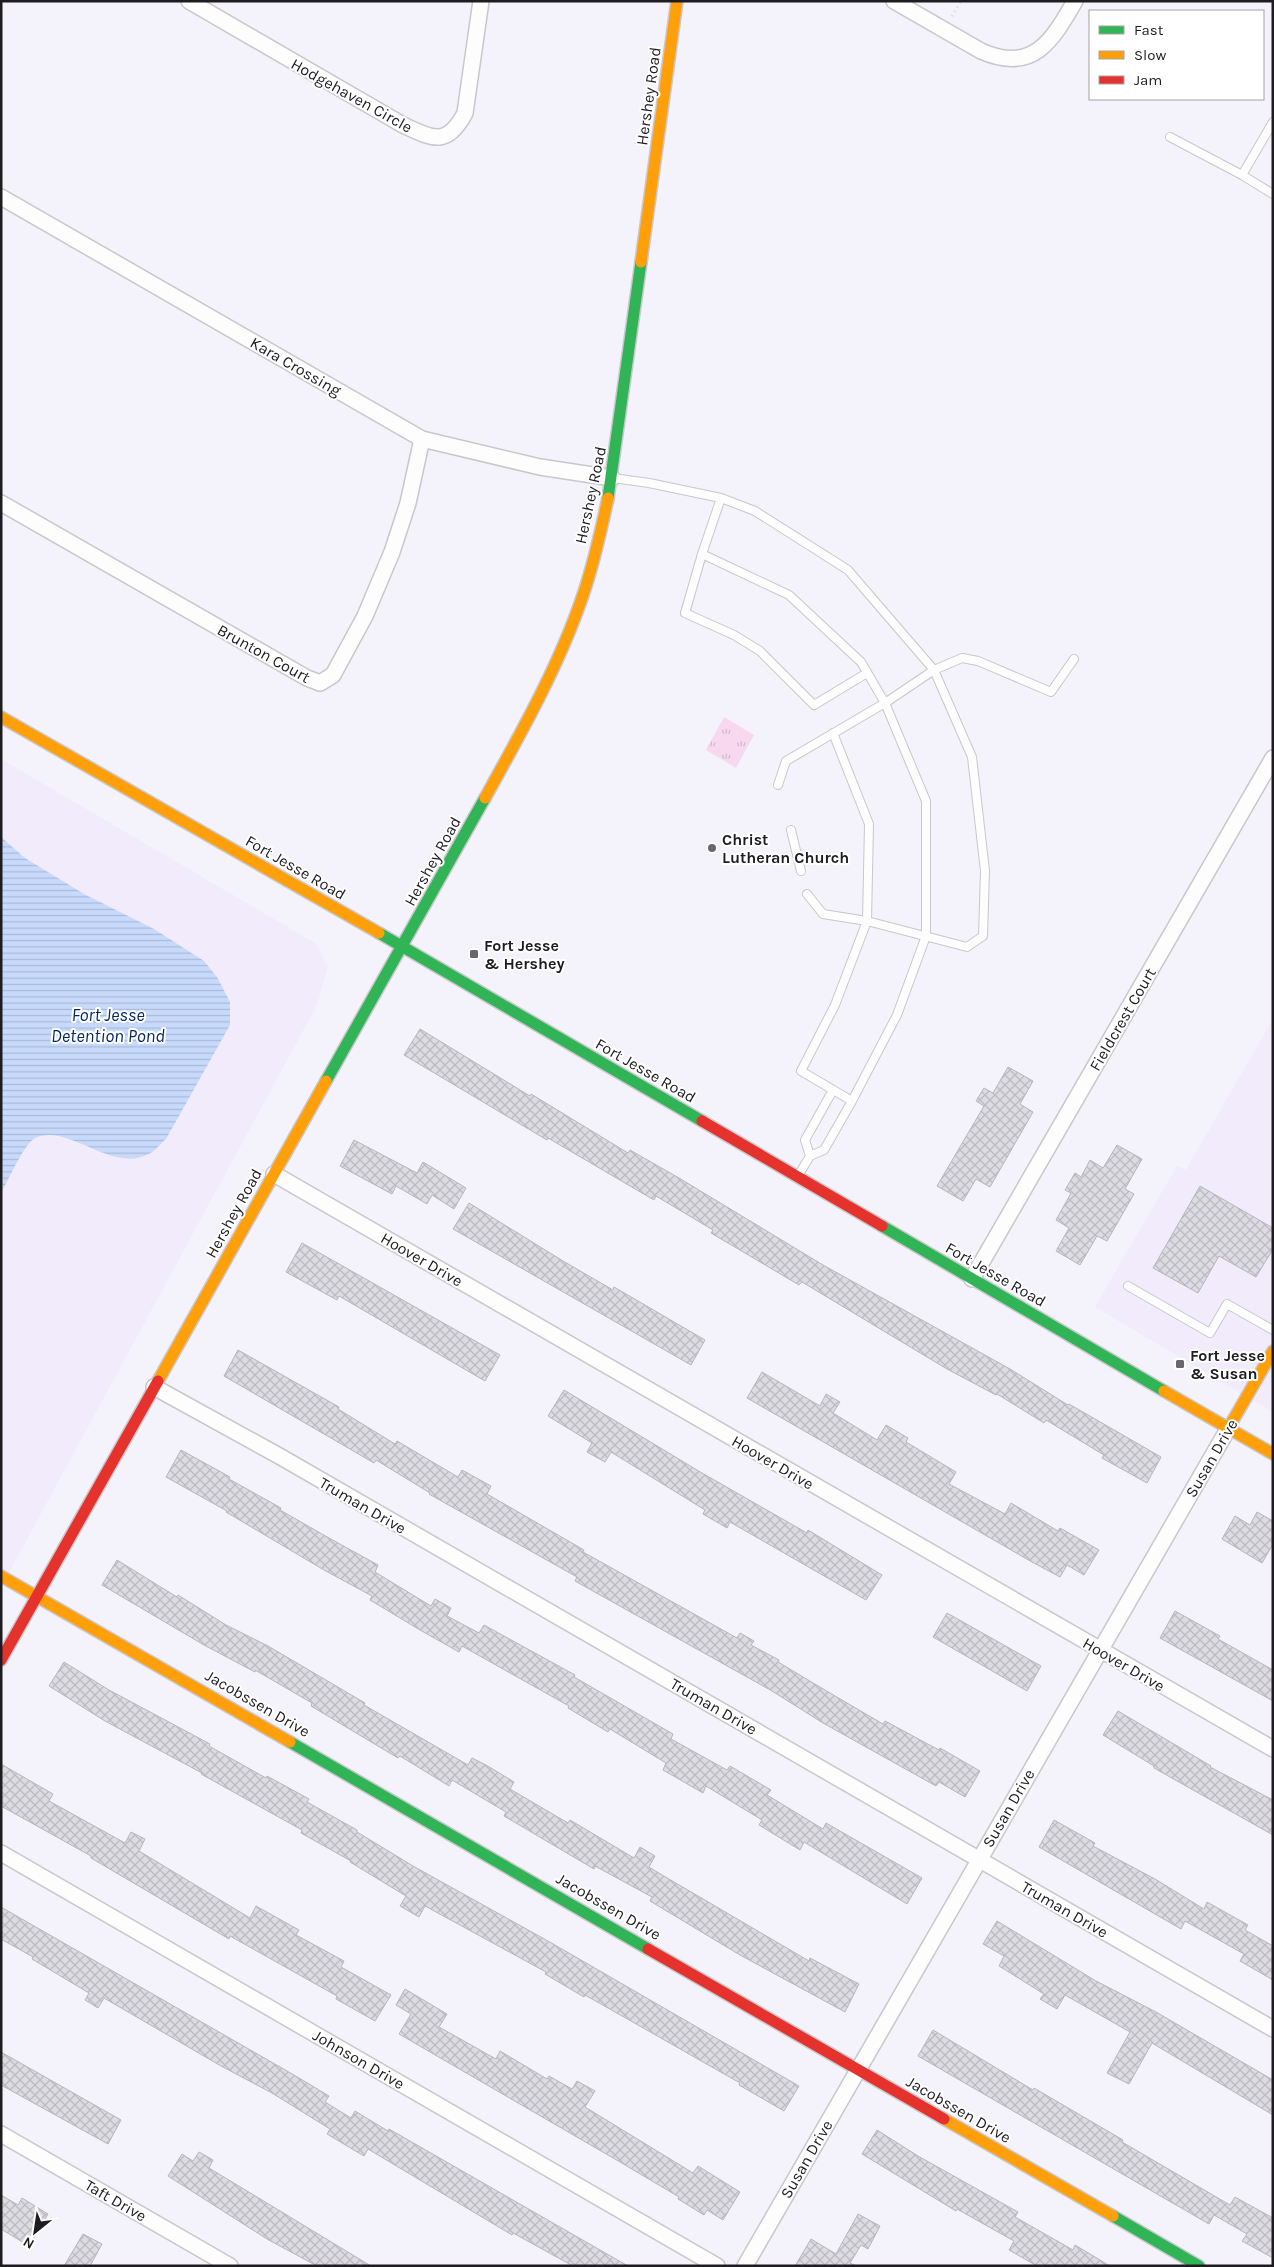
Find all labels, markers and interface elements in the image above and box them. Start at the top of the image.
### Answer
legend [1089,10,1264,100]
text: Fast [1134,21,1164,39]
street label: Hershey Road [632,46,665,146]
text: Slow [1134,46,1166,64]
street label: Hodgehaven Circle [288,54,416,137]
text: Jam [1134,71,1162,89]
street label: Kara Crossing [247,333,344,400]
street label: Hershey Road [571,445,610,546]
street label: Brunton Court [214,620,314,687]
street label: Hershey Road [400,813,465,909]
place label: Christ Lutheran Church [722,830,849,867]
street label: Fort Jesse Road [242,831,349,904]
marker: Christ Lutheran Church [706,842,718,854]
place label: Fort Jesse & Hershey [484,936,564,973]
marker: Fort Jesse & Hershey [468,948,480,960]
street label: Fieldcrest Court [1085,964,1160,1074]
water label: Fort Jesse Detention Pond [51,1004,165,1047]
street label: Fort Jesse Road [592,1034,699,1107]
street label: Hershey Road [201,1165,266,1261]
street label: Hoover Drive [377,1228,466,1291]
street label: Fort Jesse Road [942,1238,1049,1311]
place label: Fort Jesse & Susan [1190,1346,1265,1383]
marker: Fort Jesse & Susan [1174,1358,1186,1370]
street label: Susan Drive [1181,1416,1242,1501]
street label: Hoover Drive [728,1431,817,1494]
street label: Truman Drive [316,1473,409,1538]
street label: Hoover Drive [1079,1633,1168,1696]
street label: Jacobssen Drive [202,1666,313,1741]
street label: Truman Drive [667,1674,760,1739]
street label: Susan Drive [978,1766,1039,1851]
street label: Jacobssen Drive [553,1869,664,1944]
street label: Truman Drive [1018,1877,1111,1942]
street label: Johnson Drive [310,2026,408,2093]
street label: Jacobssen Drive [903,2072,1014,2147]
street label: Susan Drive [776,2117,837,2202]
street label: Taft Drive [82,2175,150,2226]
north arrow [10,2207,60,2257]
text: N [20,2233,37,2253]

